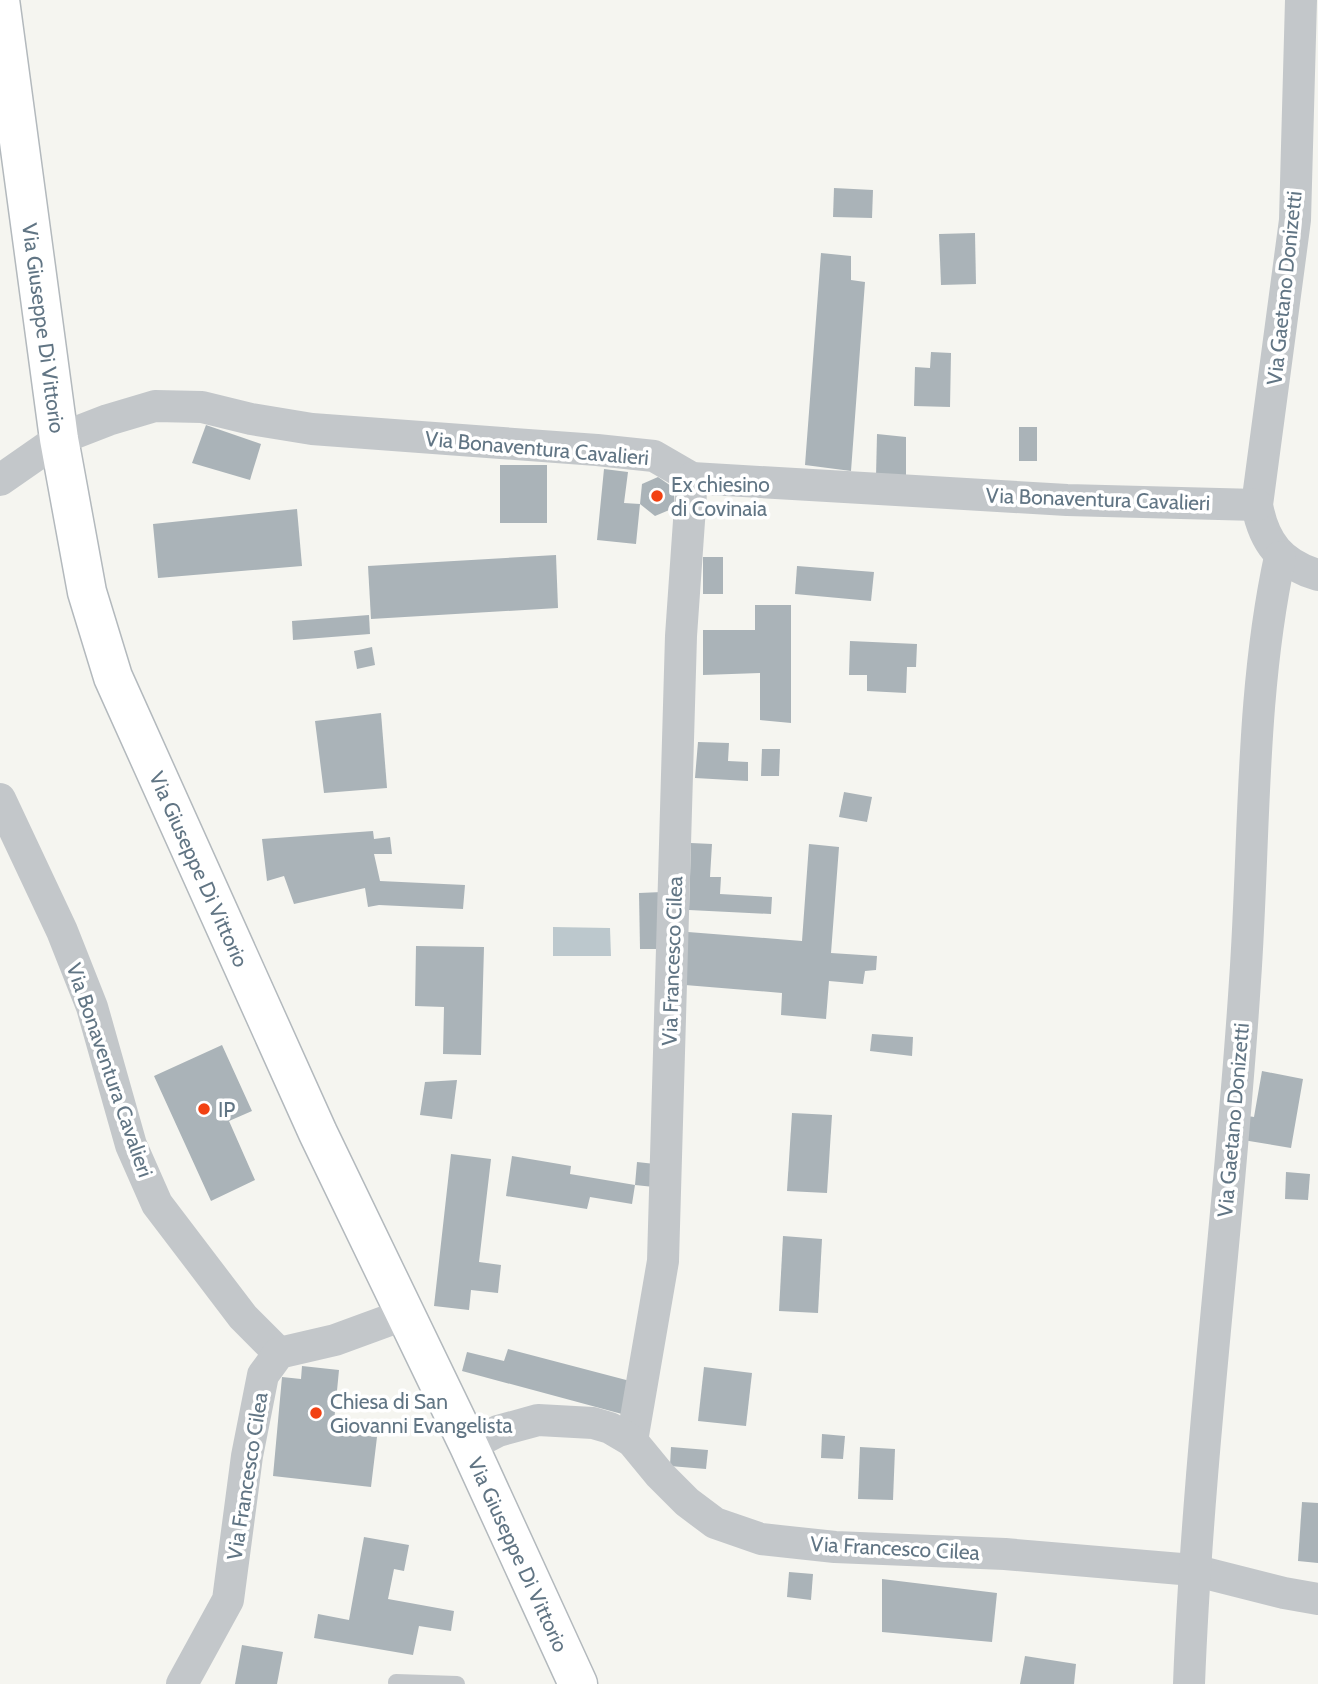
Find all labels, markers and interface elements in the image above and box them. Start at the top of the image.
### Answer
street label: Via Gaetano Donizetti [1261,190,1307,386]
street label: Via Giuseppe Di Vittorio [18,222,71,435]
street label: Via Bonaventura Cavalieri [424,426,650,470]
place label: Ex chiesino di Covinaia [671,472,770,521]
street label: Via Bonaventura Cavalieri [985,483,1211,515]
marker: Ex chiesino di Covinaia [649,488,665,504]
street label: Via Giuseppe Di Vittorio [145,767,254,971]
street label: Via Francesco Cilea [657,876,687,1046]
street label: Via Bonaventura Cavalieri [62,960,158,1180]
street label: Via Gaetano Donizetti [1212,1022,1254,1218]
place label: IP [218,1097,235,1122]
marker: IP [196,1101,212,1117]
place label: Chiesa di San Giovanni Evangelista [330,1389,513,1438]
street label: Via Francesco Cilea [221,1390,273,1562]
marker: Chiesa di San Giovanni Evangelista [308,1405,324,1421]
street label: Via Giuseppe Di Vittorio [463,1453,574,1656]
street label: Via Francesco Cilea [810,1531,980,1565]

